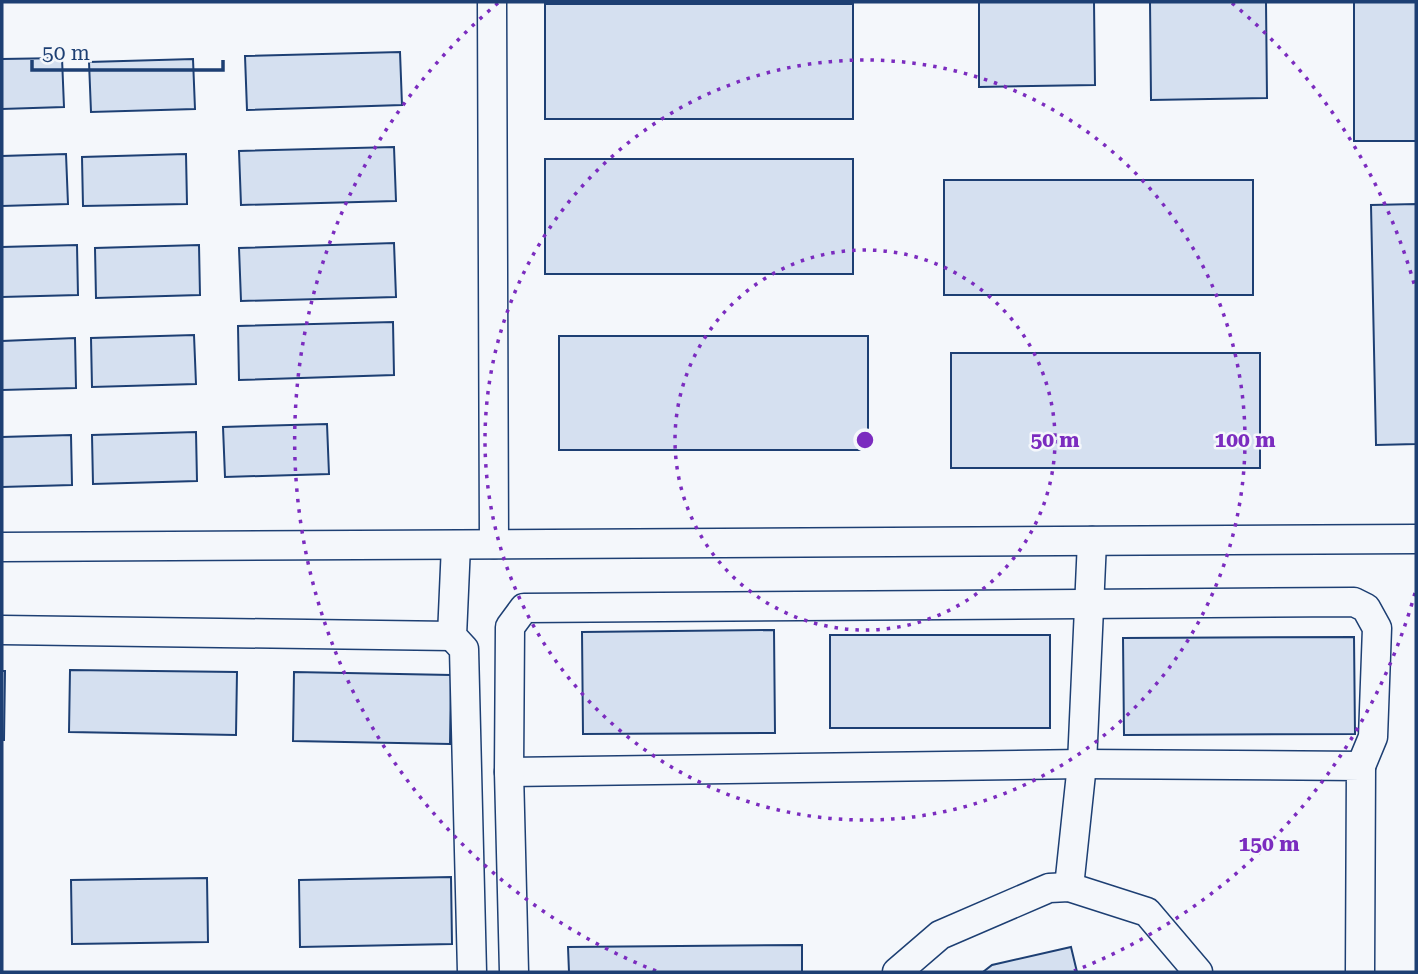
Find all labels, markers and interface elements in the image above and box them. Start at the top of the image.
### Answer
scale bar [32,28,222,72]
text: 50 m [42,41,90,65]
centre of rings [853,428,877,452]
text: 50 m [1030,428,1080,452]
text: 100 m [1215,428,1275,452]
text: 150 m [1239,832,1299,856]

